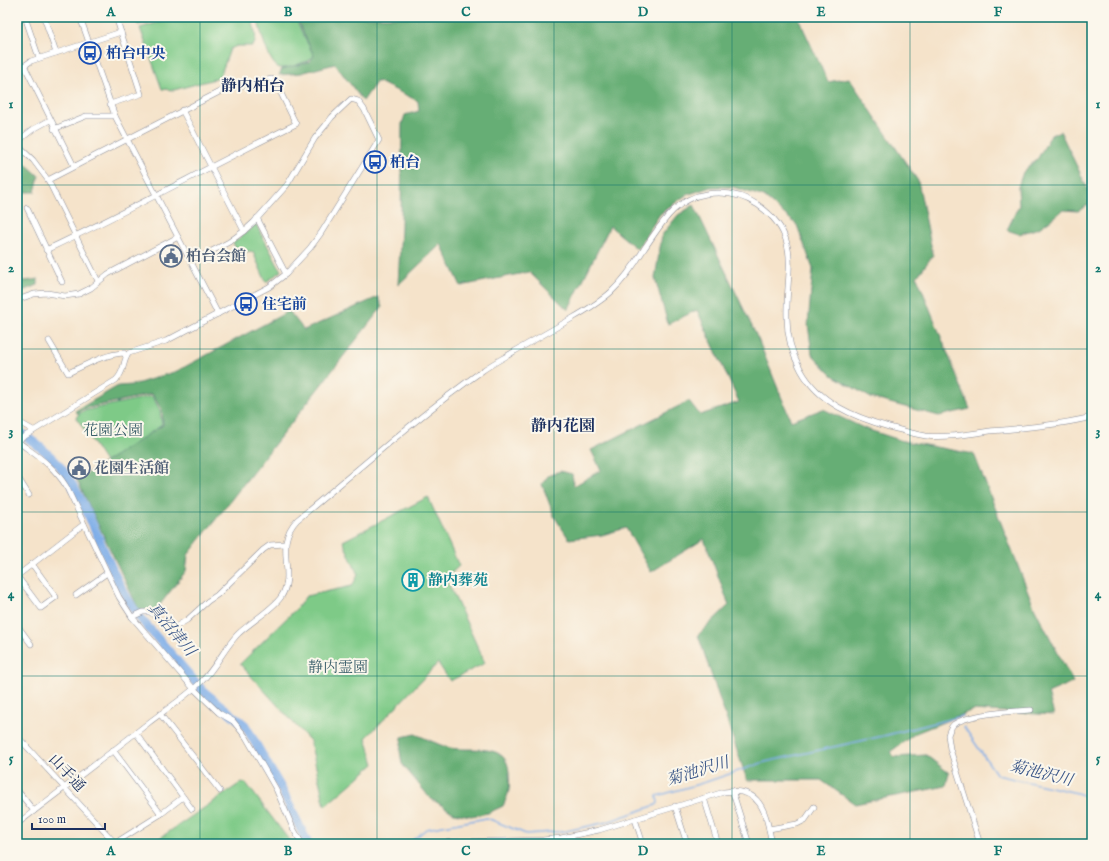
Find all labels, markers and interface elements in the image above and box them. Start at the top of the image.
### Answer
text: A [106,4,117,21]
text: B [284,4,293,21]
text: C [461,4,471,21]
text: D [638,4,649,21]
text: E [816,4,826,21]
text: F [994,4,1003,21]
bus stop icon: 柏台中央 [77,40,103,66]
place label: 柏台中央 [106,44,166,63]
district label: 静内柏台 [221,77,285,97]
text: 1 [9,96,14,113]
text: 1 [1096,96,1101,113]
bus stop icon: 柏台 [362,149,388,175]
place label: 柏台 [390,153,420,172]
public building icon: 柏台会館 [158,243,184,269]
place label: 柏台会館 [186,247,246,266]
text: 2 [8,260,14,277]
text: 2 [1095,260,1101,277]
bus stop icon: 住宅前 [233,291,259,317]
place label: 住宅前 [262,295,307,314]
district label: 静内花園 [531,417,595,437]
park label: 花園公園 [83,421,143,440]
text: 3 [9,423,14,440]
text: 3 [1096,423,1101,440]
public building icon: 花園生活館 [66,455,92,481]
place label: 花園生活館 [94,459,169,478]
building icon: 静内葬苑 [400,567,426,593]
place label: 静内葬苑 [428,571,488,590]
text: 4 [8,586,15,603]
text: 4 [1095,586,1102,603]
water label: 真沼津川 [143,599,201,662]
park label: 静内霊園 [308,658,368,677]
text: 5 [9,750,14,767]
street label: 山手通 [45,750,89,796]
text: 5 [1096,750,1101,767]
water label: 菊池沢川 [664,752,733,791]
water label: 菊池沢川 [1008,757,1076,792]
scale bar [32,805,105,831]
text: 100 m [38,812,66,827]
text: A [106,843,117,860]
text: B [284,843,293,860]
text: C [461,843,471,860]
text: D [638,843,649,860]
text: E [816,843,826,860]
text: F [994,843,1003,860]

